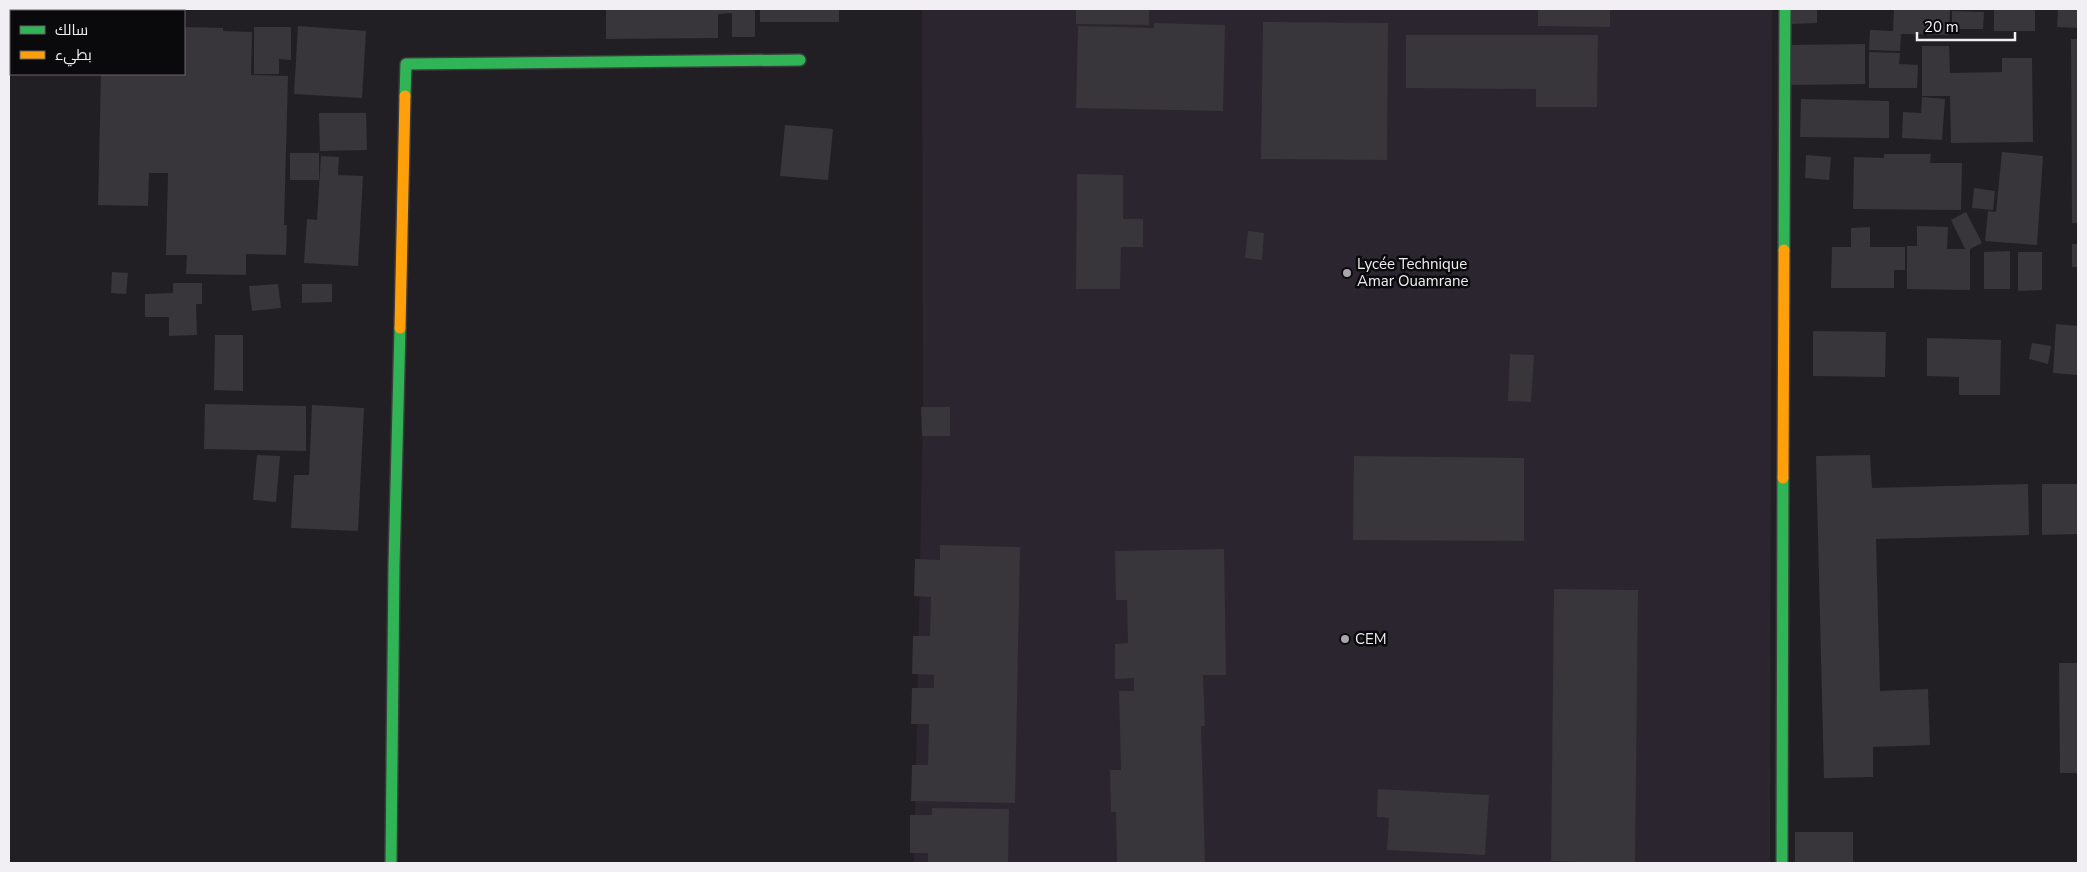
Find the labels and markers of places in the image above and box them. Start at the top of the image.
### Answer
place label: Lycée Technique Amar Ouamrane [1357,254,1468,291]
marker: Lycée Technique Amar Ouamrane [1341,267,1353,279]
place label: CEM [1355,629,1387,649]
marker: CEM [1339,633,1351,645]

